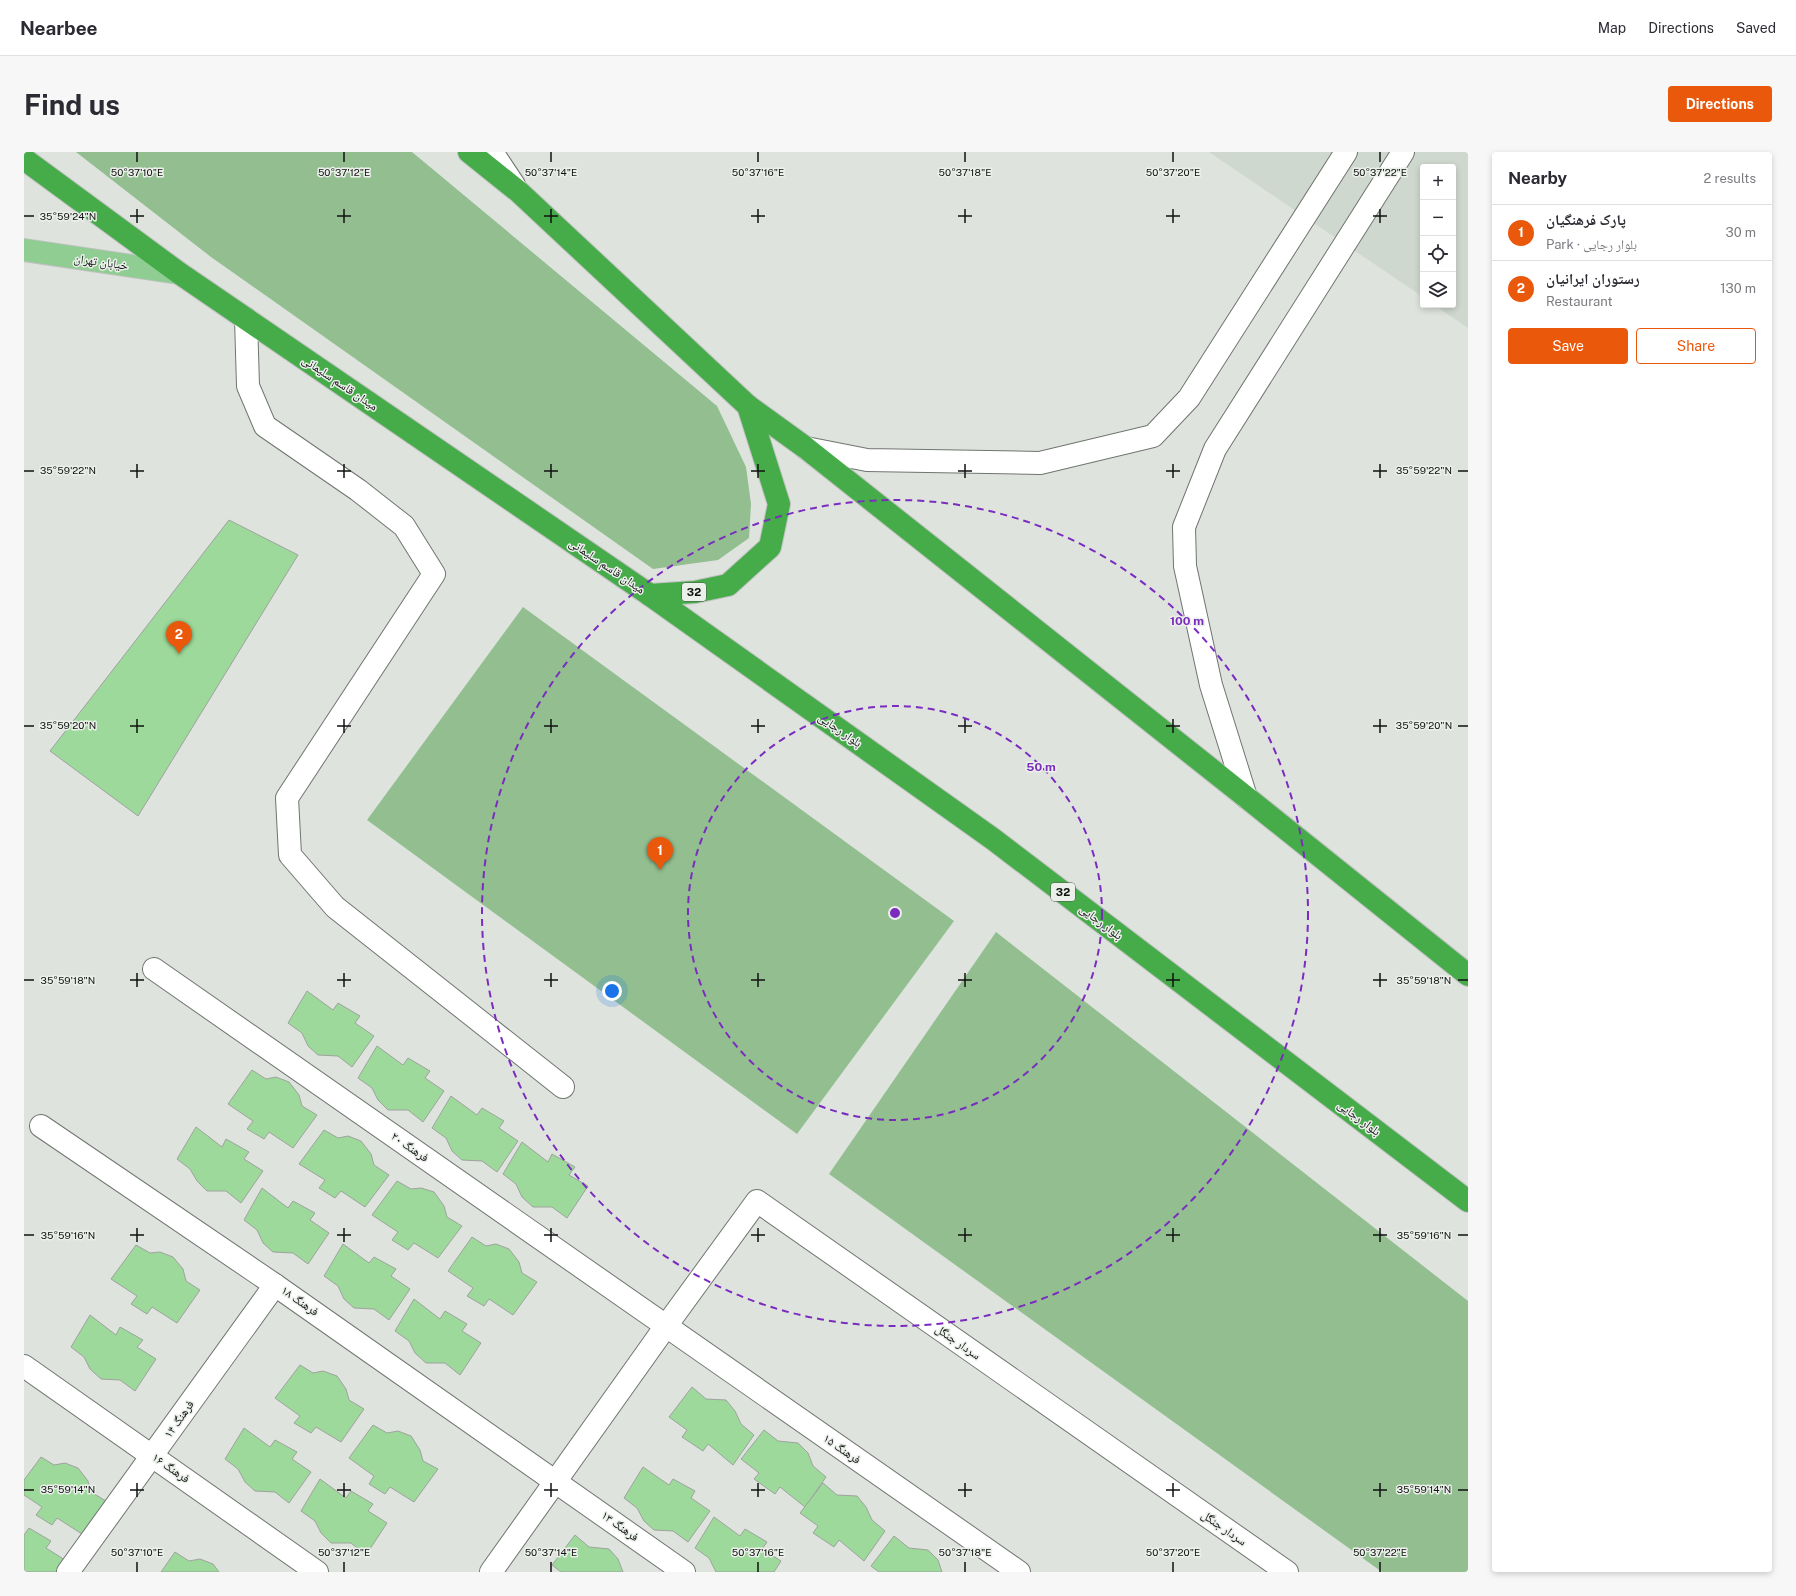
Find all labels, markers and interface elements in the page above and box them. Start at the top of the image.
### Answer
text: Nearbee [20,17,98,39]
text: Map [1598,20,1626,36]
text: Directions [1648,20,1714,36]
text: Saved [1736,20,1776,36]
button: Directions [1668,86,1772,122]
text: Find us [24,88,120,121]
map controls [1420,164,1456,308]
button: + [1420,164,1456,200]
text: 50°37'10"E [111,166,163,178]
text: 50°37'12"E [318,166,370,178]
text: 50°37'14"E [525,166,577,178]
text: 50°37'16"E [732,166,784,178]
text: 50°37'18"E [939,166,991,178]
text: 50°37'20"E [1146,166,1200,178]
text: 50°37'22"E [1353,166,1407,178]
text: Nearby [1508,168,1567,188]
text: 2 results [1704,171,1756,186]
button: − [1420,200,1456,236]
text: 35°59'24"N [40,210,96,222]
text: پارک فرهنگیان [1546,211,1626,228]
text: 1 [1518,225,1524,240]
text: 30 m [1726,225,1756,240]
button: locate [1420,236,1456,272]
text: Park · بلوار رجایی [1546,237,1637,252]
street label: خیابان تهران [73,251,129,273]
text: رستوران ایرانیان [1546,270,1640,287]
button: layers [1420,272,1456,308]
text: 2 [1517,281,1525,296]
text: 130 m [1720,281,1756,296]
text: Restaurant [1546,294,1612,309]
button: Save [1508,328,1628,364]
button: Share [1636,328,1756,364]
street label: میدان قاسم سلیمانی [299,353,380,414]
text: 35°59'22"N [40,464,96,476]
text: 35°59'22"N [1396,464,1452,476]
street label: میدان قاسم سلیمانی [566,536,647,597]
road number: 32 [682,583,706,601]
text: 100 m [1170,614,1204,628]
pin: 2 [166,621,192,654]
street label: بلوار رجایی [815,710,864,750]
text: 35°59'20"N [40,719,96,731]
text: 35°59'20"N [1396,719,1452,731]
text: 50 m [1026,760,1056,774]
pin: 1 [647,837,673,870]
road number: 32 [1051,883,1075,901]
street label: بلوار رجایی [1077,901,1125,943]
centre of rings [888,906,902,920]
text: 35°59'18"N [41,974,95,986]
text: 35°59'18"N [1397,974,1451,986]
your location [602,981,622,1001]
street label: بلوار رجایی [1335,1097,1383,1139]
street label: فرهنگ ۲۰ [389,1129,431,1165]
text: 35°59'16"N [41,1229,95,1241]
text: 35°59'16"N [1397,1229,1451,1241]
street label: فرهنگ ۱۸ [279,1283,321,1319]
street label: سردار جنگل [933,1321,983,1363]
street label: فرهنگ ۱۴ [161,1398,197,1440]
street label: فرهنگ ۱۵ [821,1431,863,1467]
street label: فرهنگ ۱۶ [150,1450,192,1486]
text: 35°59'14"N [41,1483,95,1495]
text: 35°59'14"N [1397,1483,1451,1495]
street label: سردار جنگل [1199,1507,1249,1549]
street label: فرهنگ ۱۳ [599,1508,641,1544]
text: 50°37'10"E [111,1546,163,1558]
text: 50°37'12"E [318,1546,370,1558]
text: 50°37'14"E [525,1546,577,1558]
text: 50°37'16"E [732,1546,784,1558]
text: 50°37'18"E [939,1546,991,1558]
text: 50°37'20"E [1146,1546,1200,1558]
text: 50°37'22"E [1353,1546,1407,1558]

